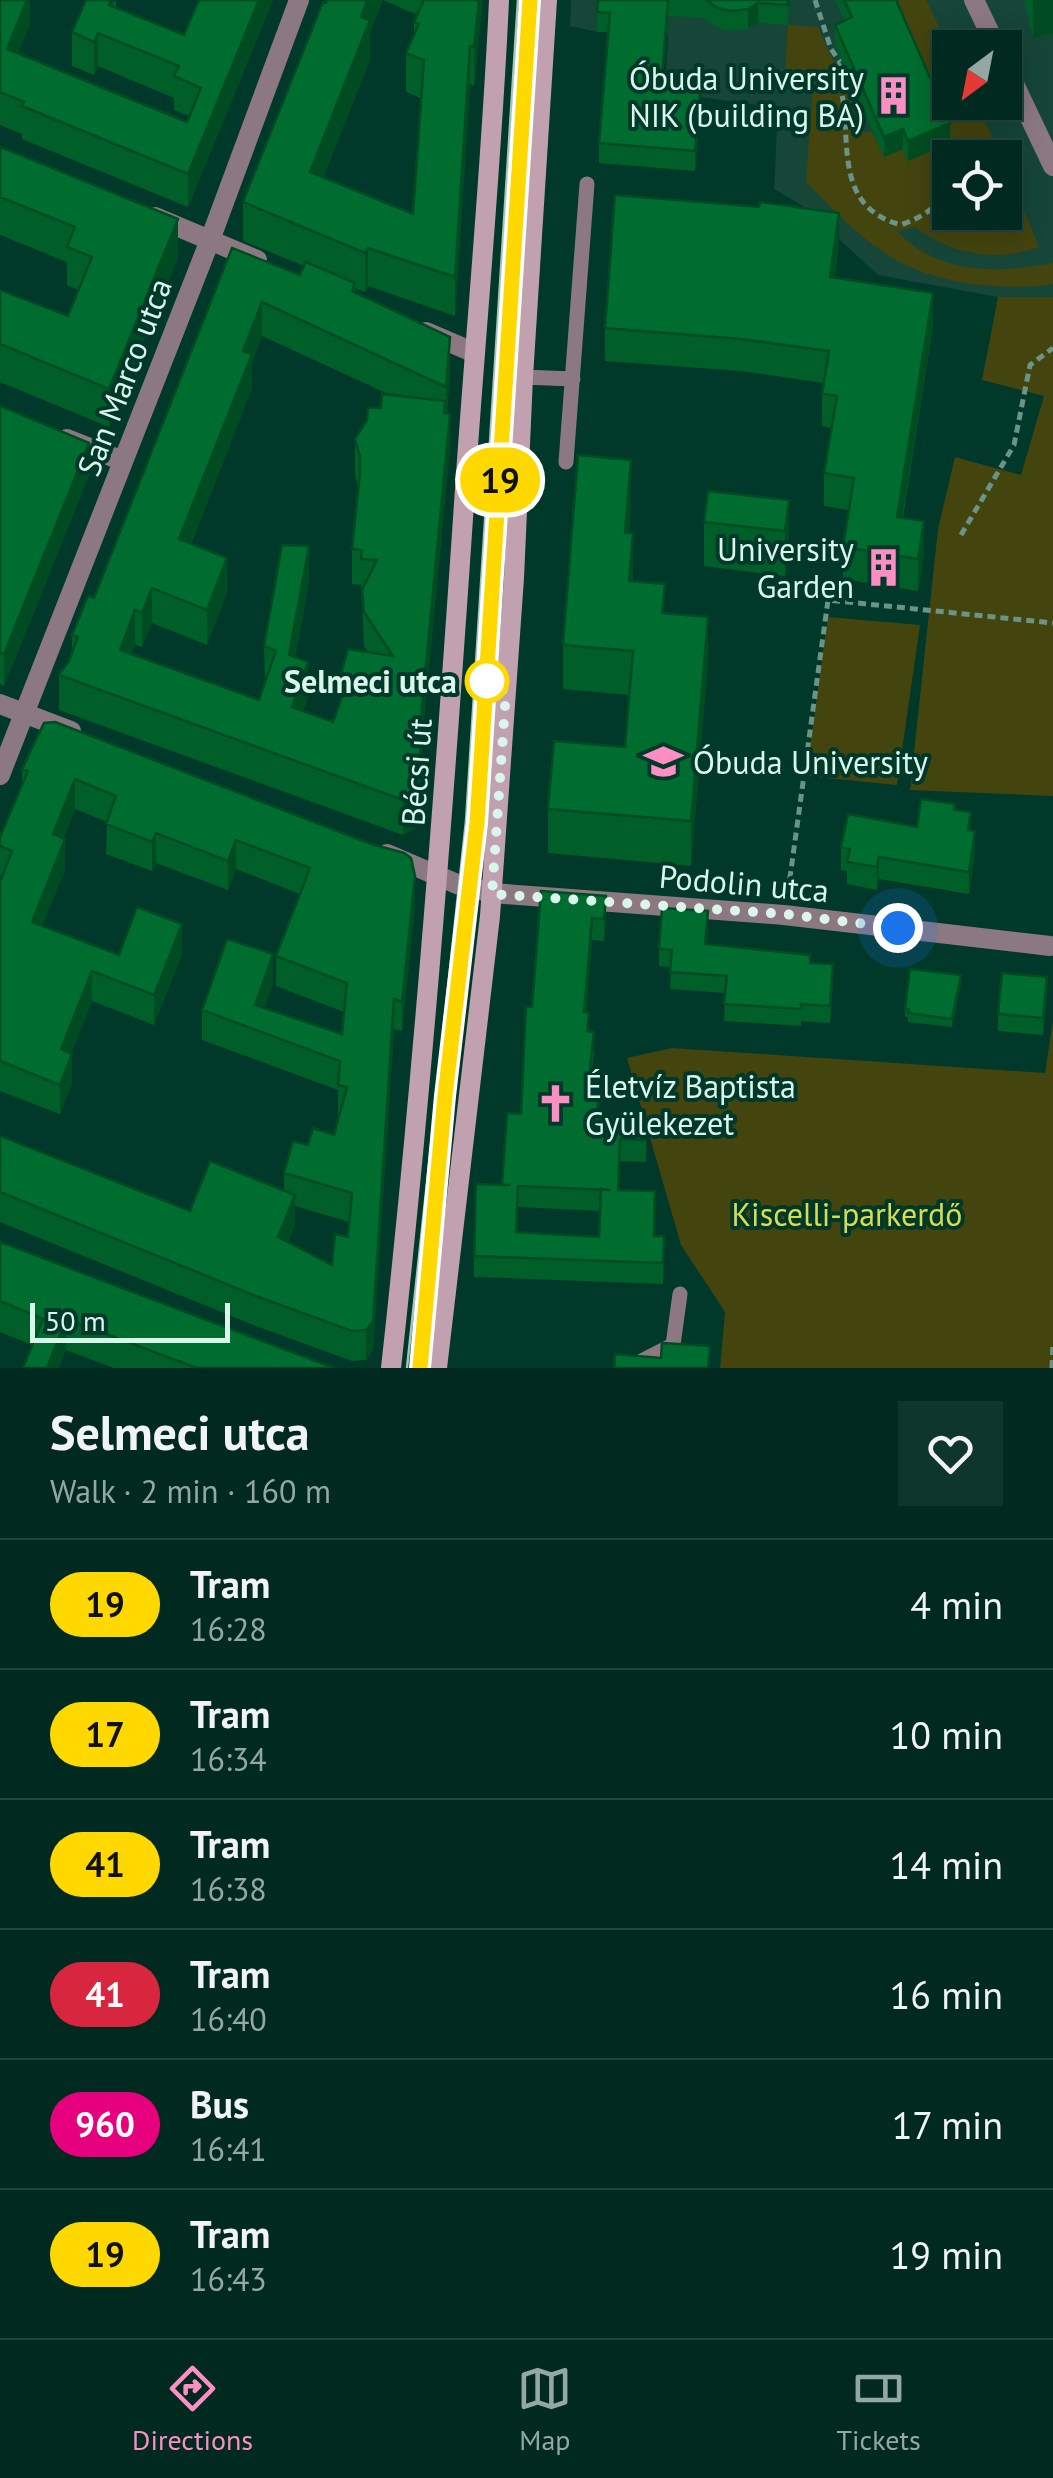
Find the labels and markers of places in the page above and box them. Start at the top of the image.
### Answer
place label: Óbuda University NIK (building BA) [629,57,864,136]
building icon: Óbuda University NIK (building BA) [873,75,915,117]
place label: University Garden [717,528,854,607]
building icon: University Garden [863,546,905,588]
place label: Selmeci utca [284,660,457,702]
marker: Selmeci utca [466,660,508,702]
school or university icon: Óbuda University [642,741,684,783]
place label: Óbuda University [693,741,928,783]
place label: Életvíz Baptista Gyülekezet [585,1065,796,1144]
church icon: Életvíz Baptista Gyülekezet [534,1083,576,1125]

